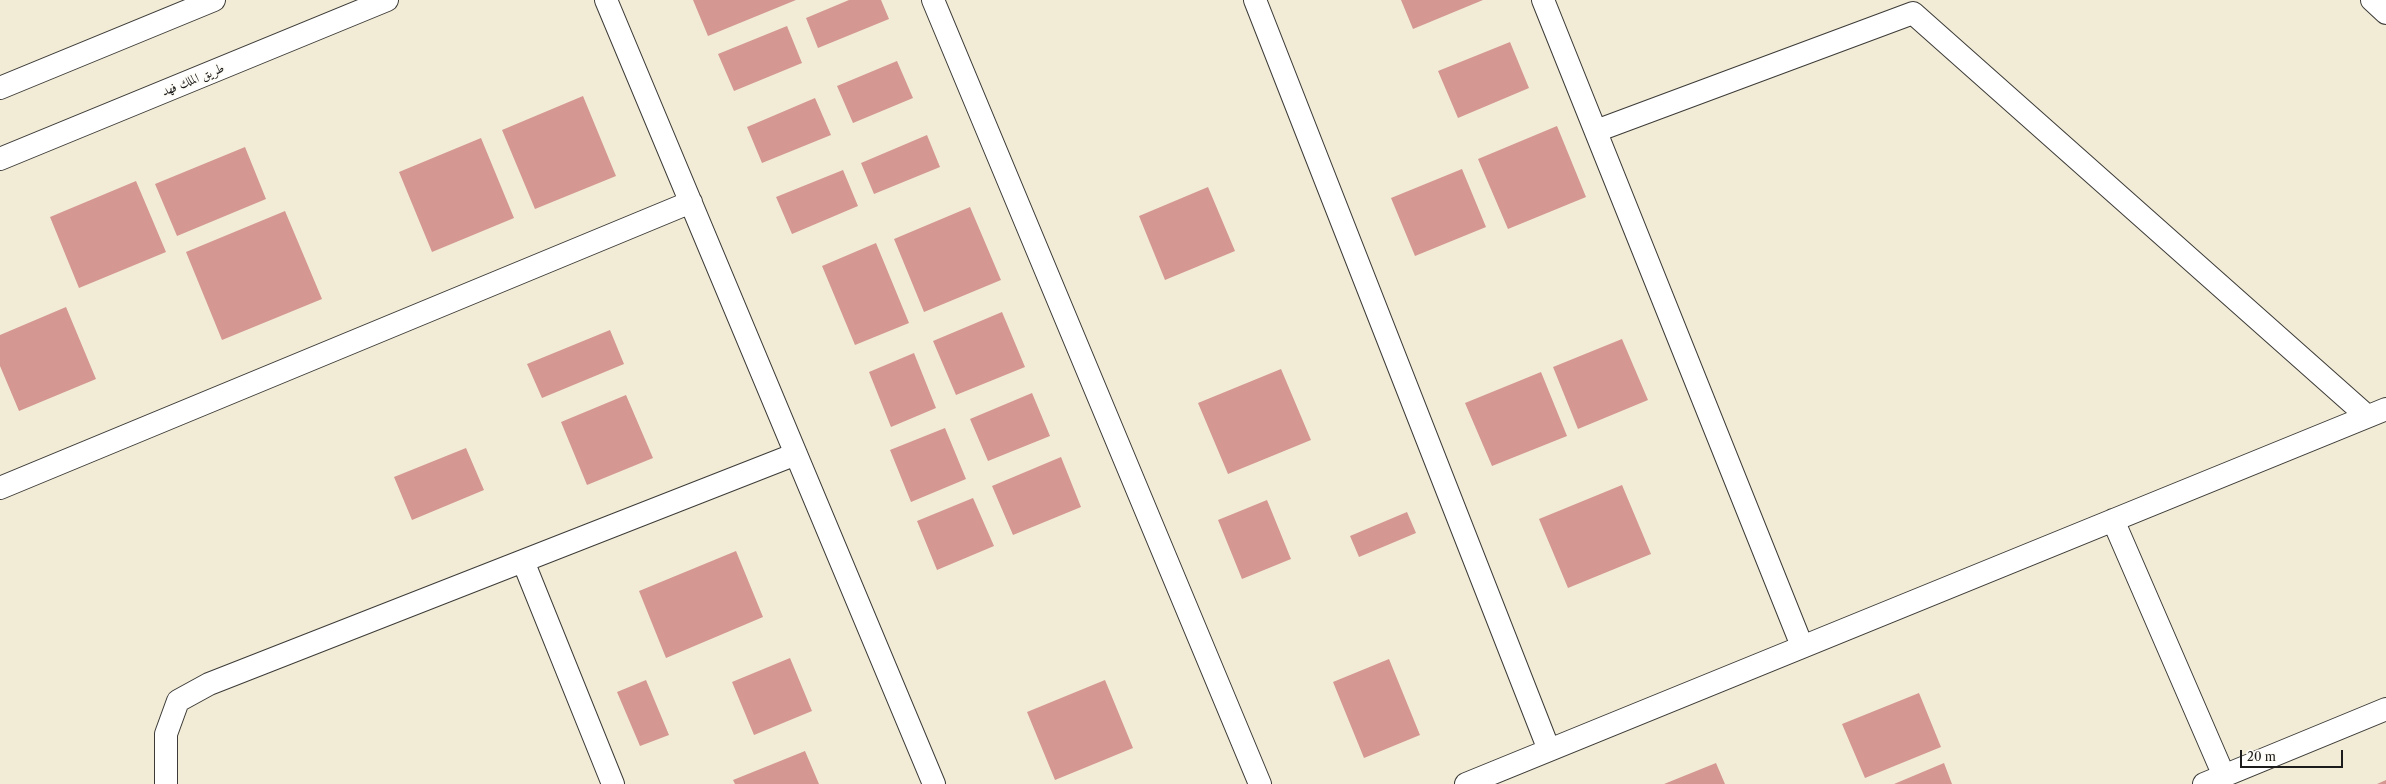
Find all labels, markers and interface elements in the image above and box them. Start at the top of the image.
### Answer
street label: طريق الملك فهد [159,60,227,100]
scale bar [2242,742,2345,768]
text: 20 m [2247,749,2276,764]

